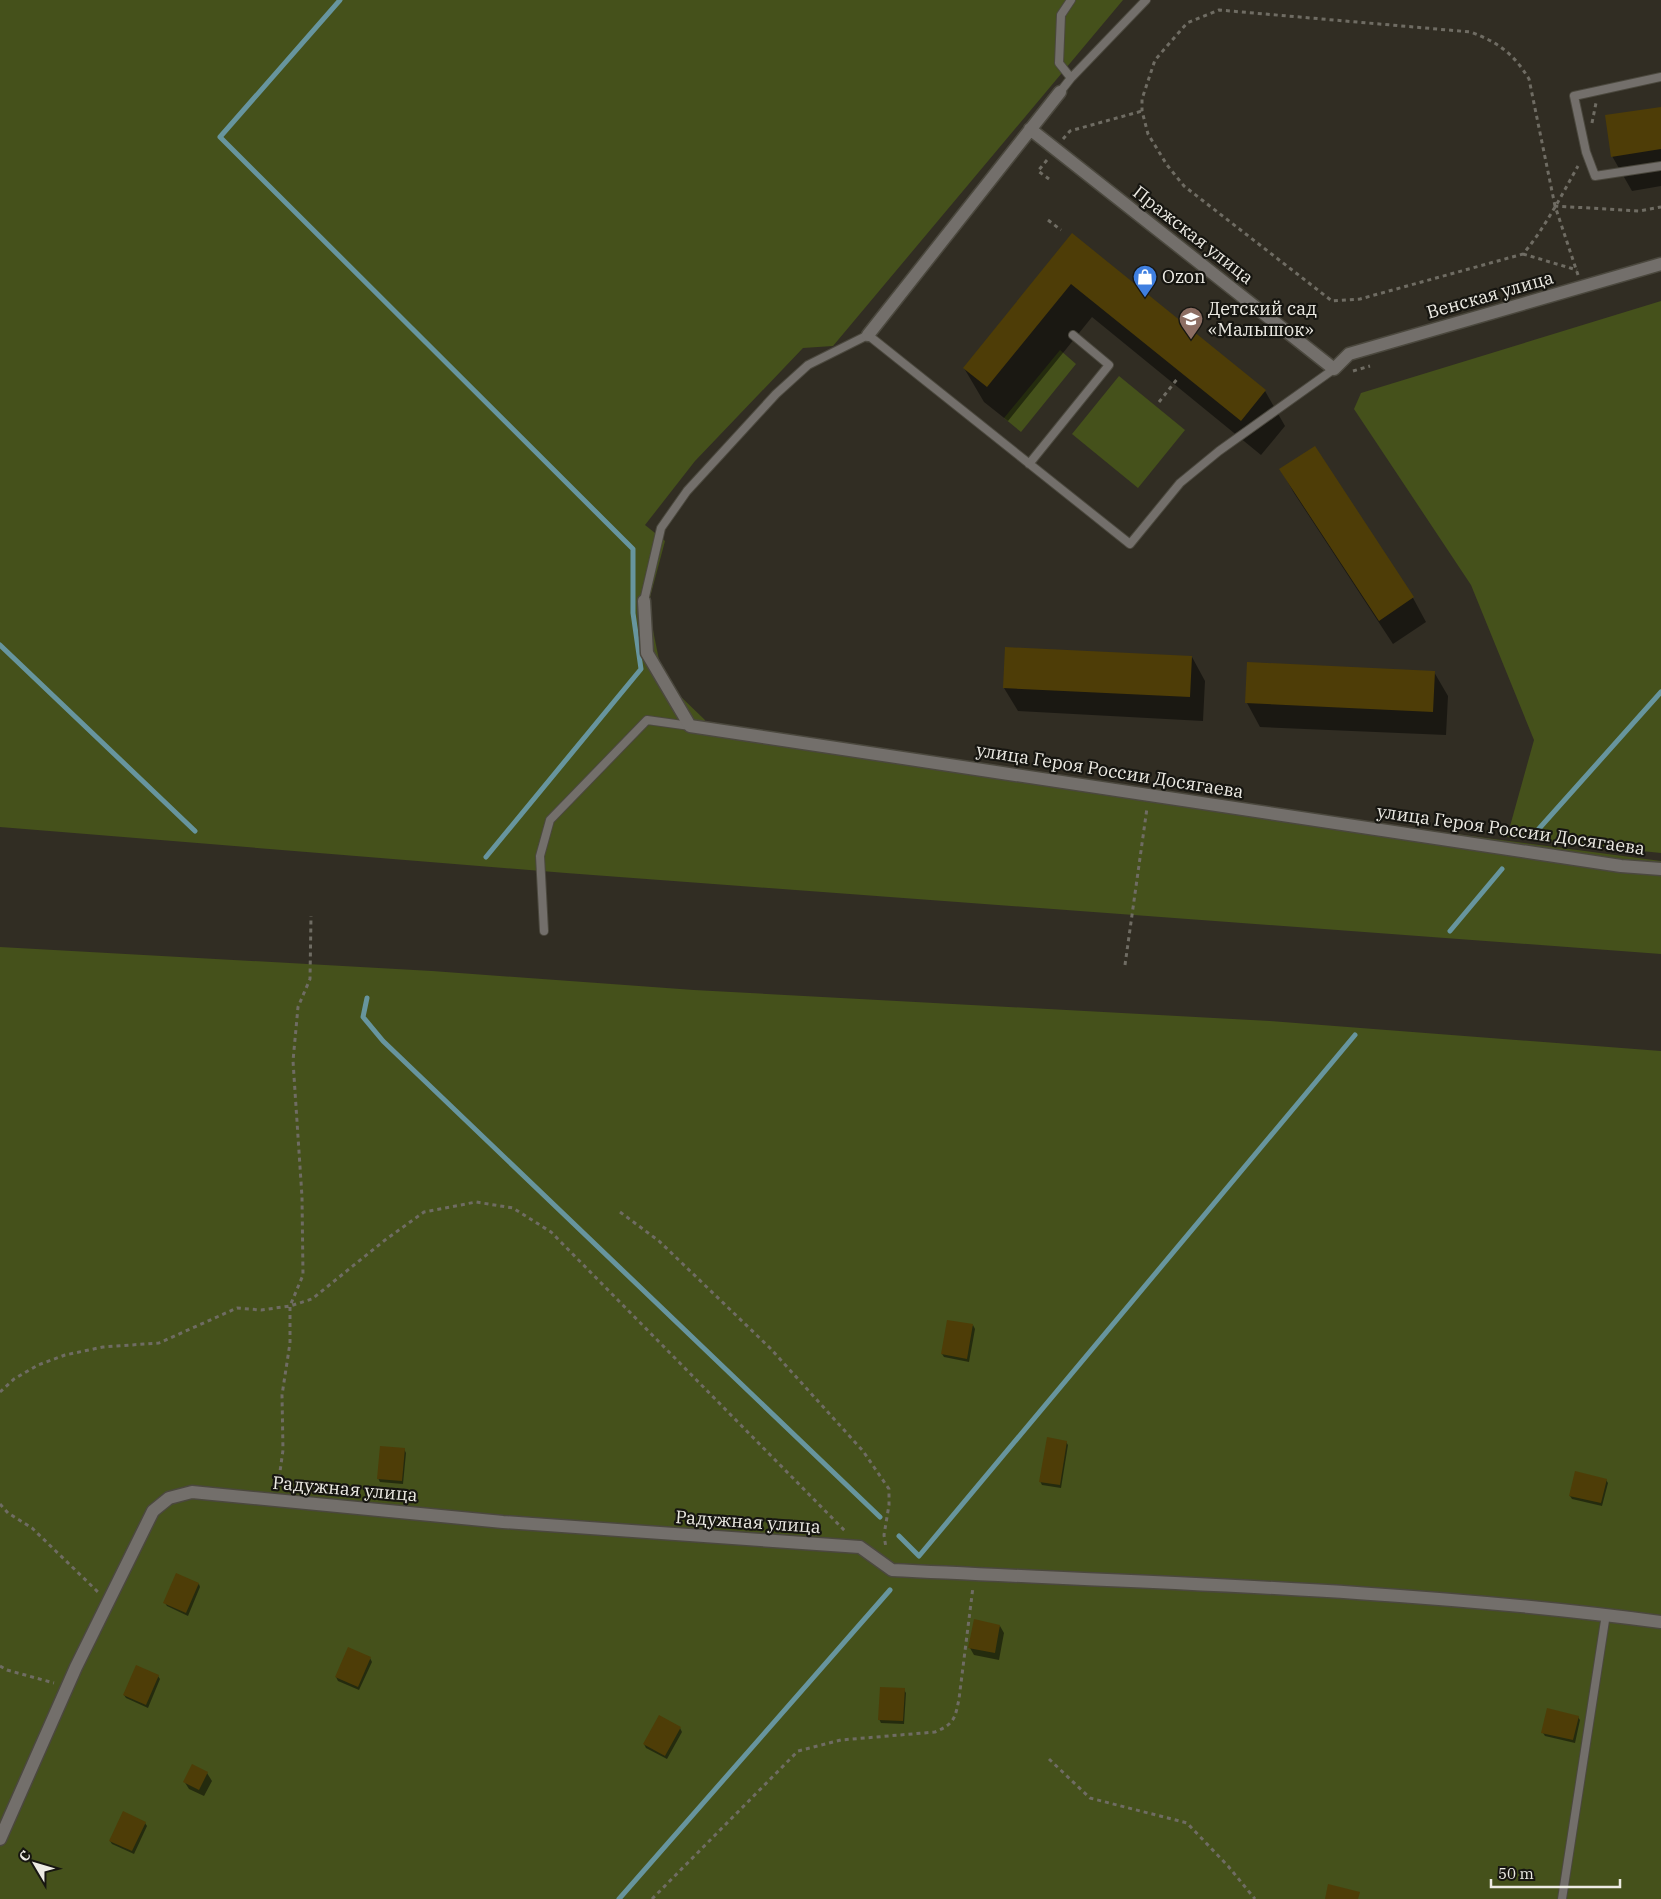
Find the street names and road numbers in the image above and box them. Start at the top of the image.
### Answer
street label: Пражская улица [1128,180,1258,289]
street label: Венская улица [1424,265,1556,324]
street label: улица Героя России Досягаева [975,738,1245,803]
street label: улица Героя России Досягаева [1376,799,1647,860]
street label: Радужная улица [271,1471,419,1506]
street label: Радужная улица [675,1505,822,1538]

